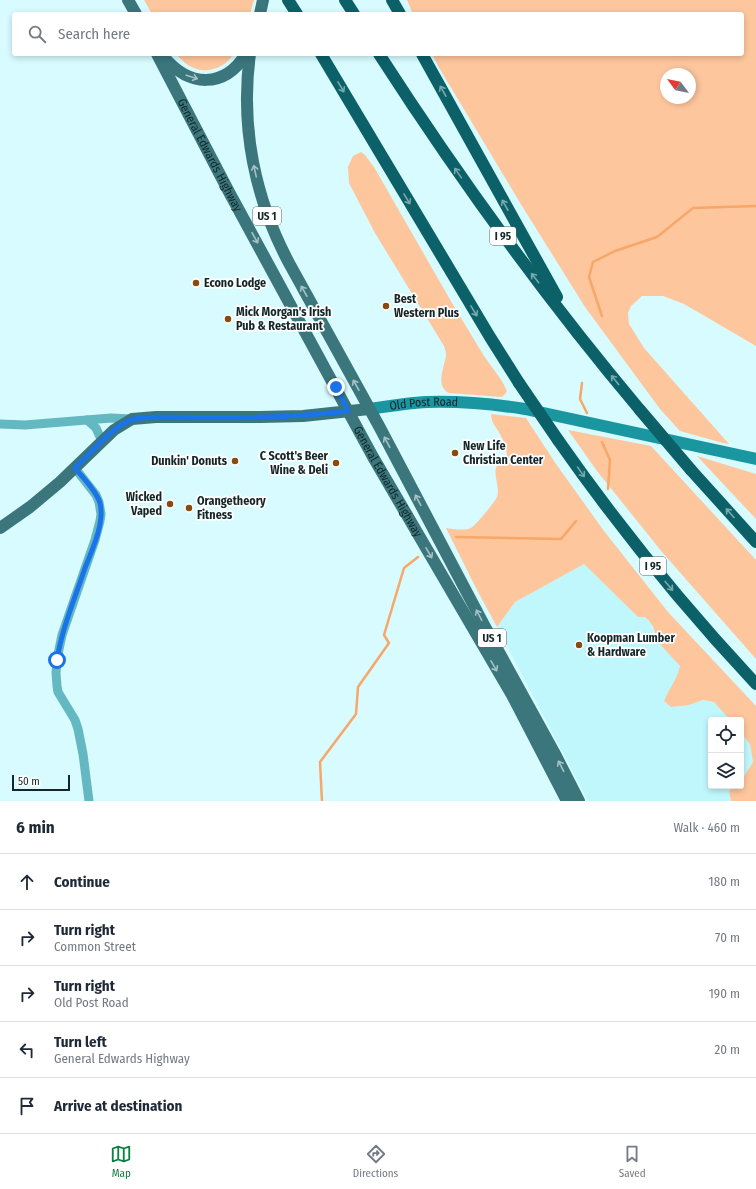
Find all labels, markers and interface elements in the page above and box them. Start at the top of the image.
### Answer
search box [12,12,744,56]
icon: search [26,23,48,45]
text: Search here [58,25,130,43]
north arrow [660,68,696,104]
one-way arrow [186,74,198,82]
one-way arrow [337,81,345,93]
one-way arrow [438,85,446,97]
street label: General Edwards Highway [175,96,246,214]
one-way arrow [250,165,258,178]
one-way arrow [454,167,462,178]
one-way arrow [404,193,412,205]
one-way arrow [501,199,509,211]
road number: US 1 [253,207,281,225]
road number: I 95 [490,227,516,245]
one-way arrow [251,232,259,244]
one-way arrow [530,272,539,283]
place label: Econo Lodge [204,276,266,290]
marker: Econo Lodge [191,278,201,288]
one-way arrow [300,285,307,297]
place label: Best Western Plus [394,292,460,320]
marker: Best Western Plus [381,301,391,311]
place label: Mick Morgan's Irish Pub & Restaurant [236,305,331,333]
one-way arrow [471,305,479,317]
marker: Mick Morgan's Irish Pub & Restaurant [223,314,233,324]
one-way arrow [611,374,619,385]
route end [327,378,345,396]
one-way arrow [352,379,360,391]
street label: Old Post Road [388,395,458,413]
street label: General Edwards Highway [351,424,425,540]
one-way arrow [383,436,391,448]
place label: New Life Christian Center [463,439,544,467]
marker: New Life Christian Center [450,448,460,458]
place label: C Scott's Beer Wine & Deli [260,449,329,477]
place label: Dunkin' Donuts [151,454,228,468]
marker: Dunkin' Donuts [230,456,240,466]
marker: C Scott's Beer Wine & Deli [331,458,341,468]
one-way arrow [577,466,585,477]
place label: Wicked Vaped [126,490,162,518]
place label: Orangetheory Fitness [197,494,266,522]
one-way arrow [414,494,422,506]
marker: Wicked Vaped [165,499,175,509]
marker: Orangetheory Fitness [184,503,194,513]
one-way arrow [725,508,734,518]
one-way arrow [425,547,433,559]
road number: I 95 [640,557,666,575]
one-way arrow [665,580,674,591]
one-way arrow [475,609,482,621]
road number: US 1 [478,629,506,647]
place label: Koopman Lumber & Hardware [587,631,675,659]
marker: Koopman Lumber & Hardware [574,640,584,650]
route start [48,651,66,669]
one-way arrow [491,660,499,672]
map controls [708,717,744,789]
button: locate [708,717,744,753]
button: layers [708,753,744,789]
one-way arrow [557,760,564,772]
scale bar [12,773,70,792]
text: 50 m [18,775,40,788]
text: 6 min [16,817,55,838]
text: Walk · 460 m [673,820,740,835]
icon: ahead [16,871,38,893]
text: Continue [54,873,110,891]
text: 180 m [709,874,740,889]
text: Turn right [54,921,115,939]
icon: right [16,927,38,949]
text: 70 m [715,930,740,945]
text: Common Street [54,939,136,954]
text: Turn right [54,977,115,995]
icon: right [16,983,38,1005]
text: 190 m [709,986,740,1001]
text: Old Post Road [54,995,129,1010]
text: Turn left [54,1033,107,1051]
icon: left [16,1039,38,1061]
text: 20 m [714,1042,740,1057]
text: General Edwards Highway [54,1051,190,1066]
icon: arrive [16,1095,38,1117]
text: Arrive at destination [54,1097,182,1115]
tab: Map [110,1143,132,1180]
tab: Directions [353,1143,398,1180]
tab: Saved [619,1143,646,1180]

